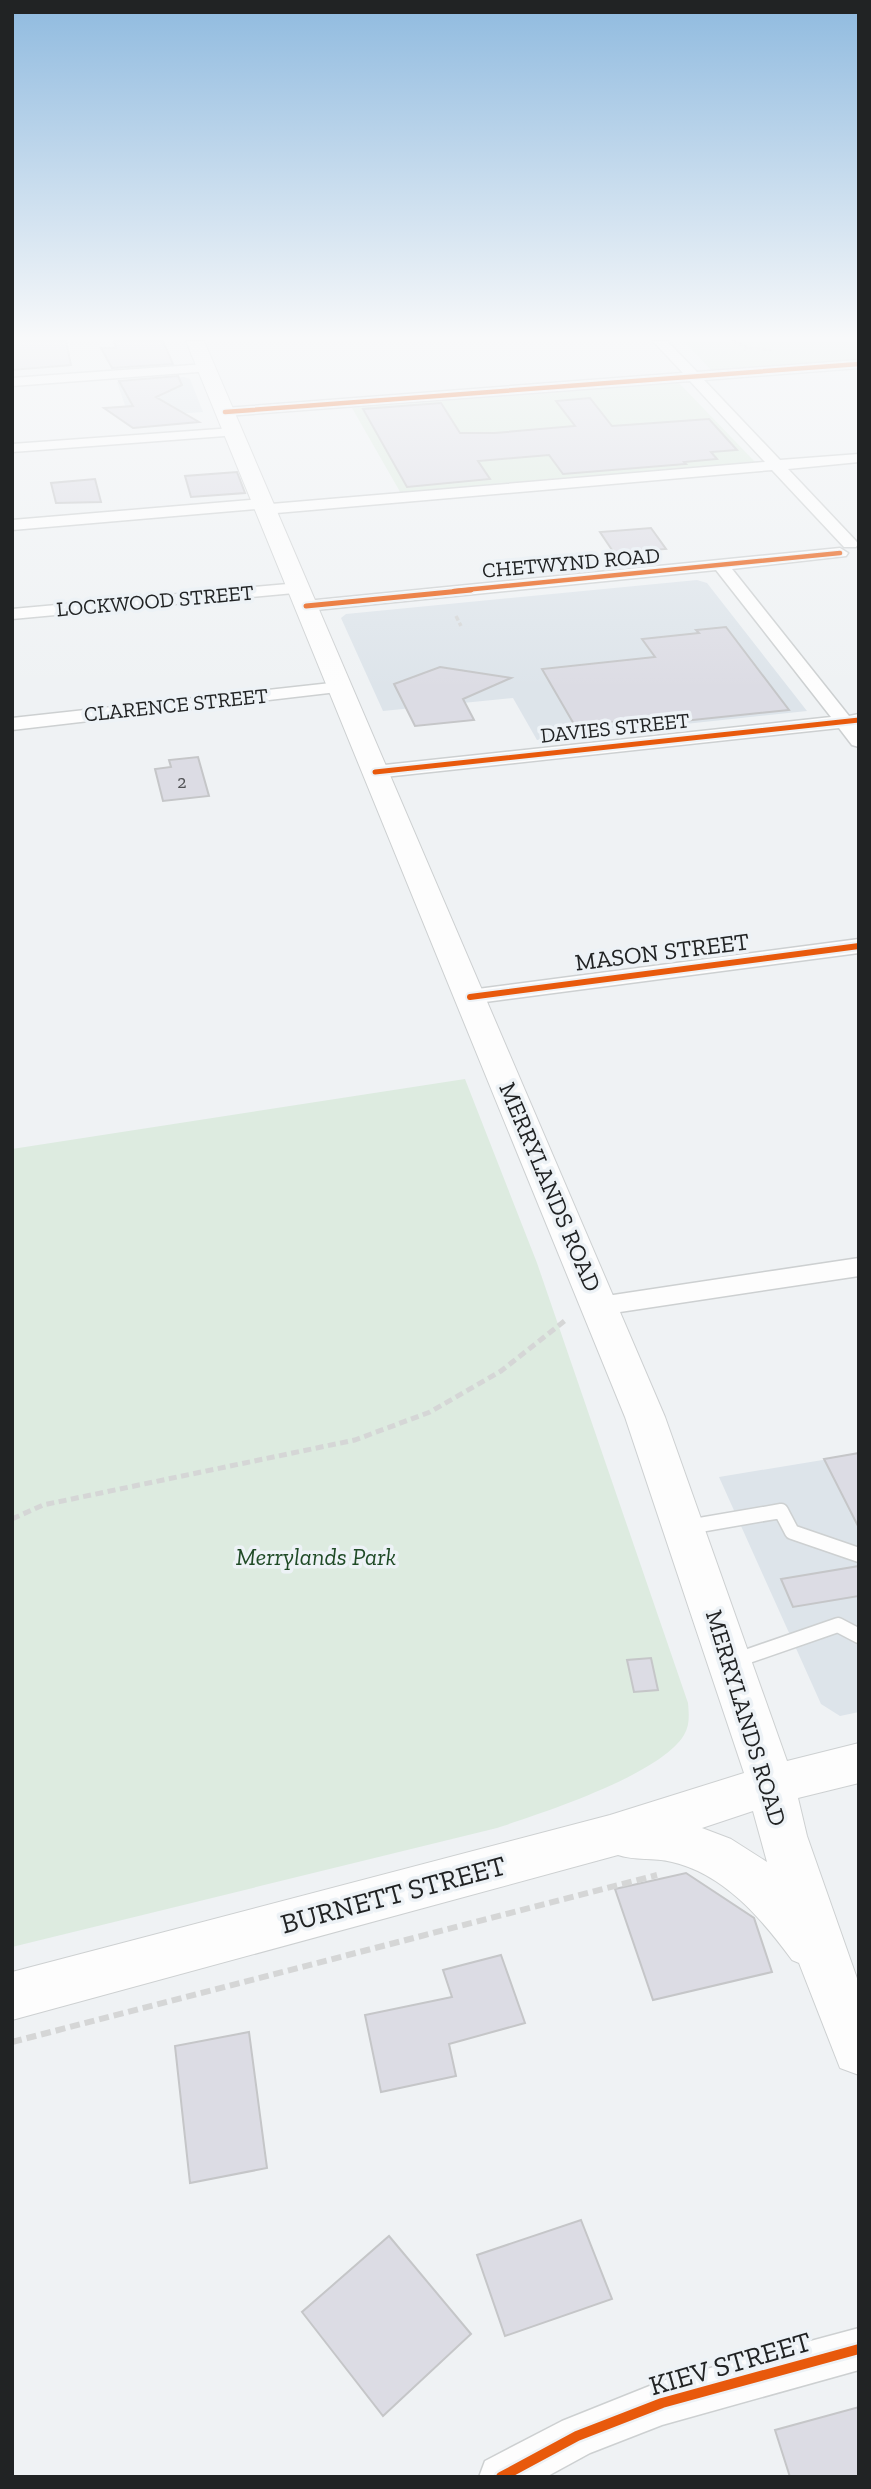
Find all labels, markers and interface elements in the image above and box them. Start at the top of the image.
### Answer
street label: CHETWYND ROAD [481,542,661,583]
street label: LOCKWOOD STREET [55,579,255,622]
street label: CLARENCE STREET [83,682,269,727]
street label: DAVIES STREET [539,707,691,748]
house number: 2 [177,771,187,793]
street label: MASON STREET [573,926,751,977]
street label: MERRYLANDS ROAD [493,1078,608,1296]
park label: Merrylands Park [236,1542,396,1571]
street label: MERRYLANDS ROAD [700,1606,793,1829]
street label: BURNETT STREET [277,1849,509,1940]
street label: KIEV STREET [645,2325,815,2402]

